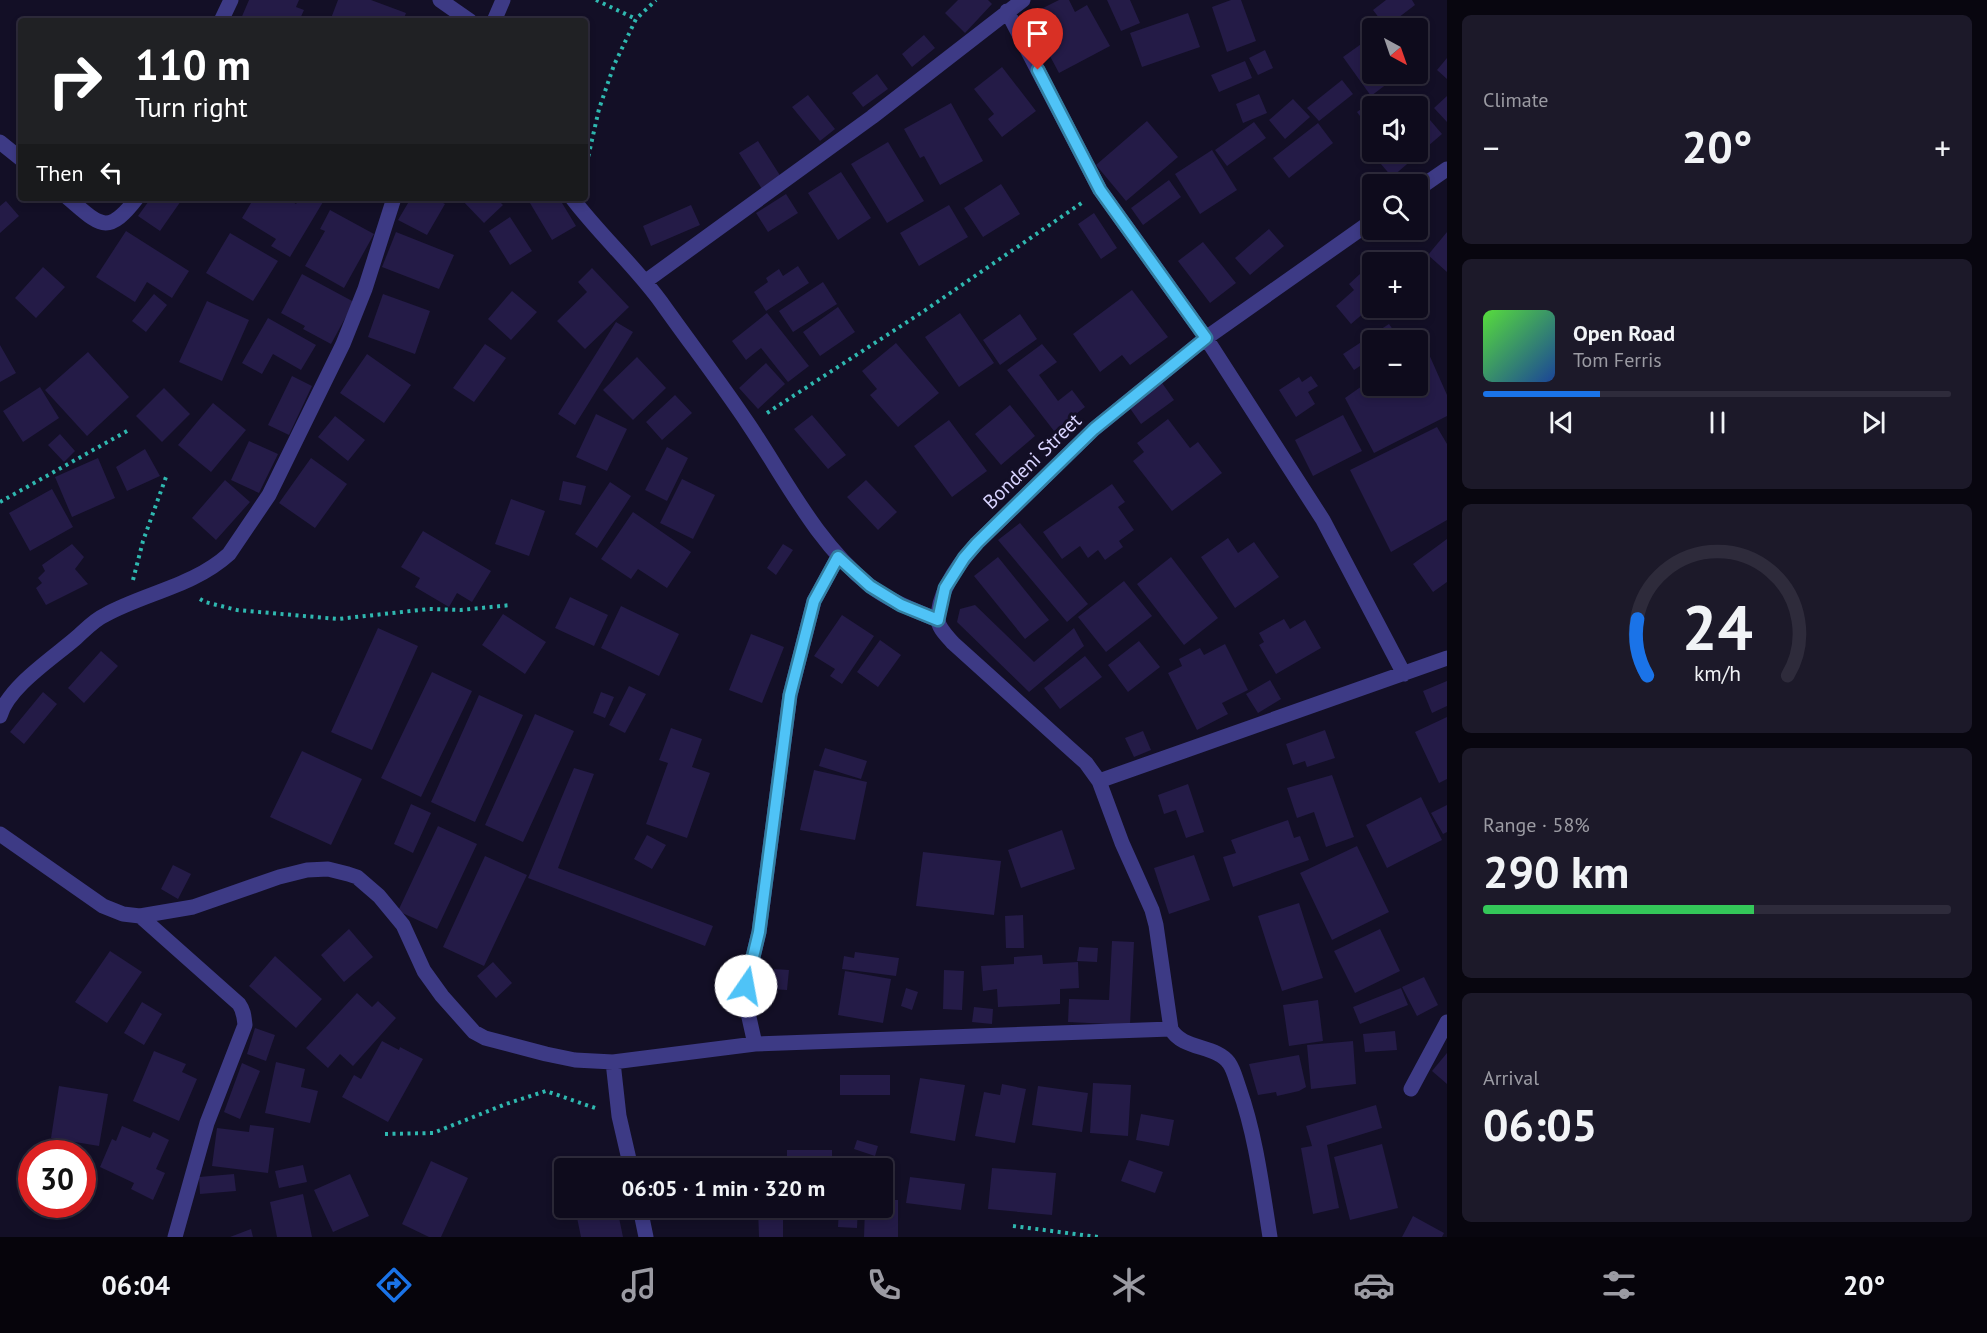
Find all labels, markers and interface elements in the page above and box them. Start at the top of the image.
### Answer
pin [1012,8,1063,70]
icon: arrive [1021,17,1054,50]
north arrow [1362,18,1428,84]
map controls [1362,18,1428,396]
text: 110 m [135,37,251,92]
icon: right [36,42,114,120]
text: Climate [1483,87,1549,113]
text: Turn right [135,90,248,124]
button: sound [1362,96,1428,162]
text: 20° [1682,117,1752,175]
text: − [1483,126,1500,169]
text: + [1934,126,1951,169]
icon: left [95,156,128,189]
text: Then [36,159,83,187]
button: search [1362,174,1428,240]
button: + [1362,252,1428,318]
text: Open Road [1573,319,1675,347]
button: − [1362,330,1428,396]
text: Tom Ferris [1573,347,1662,373]
icon: previous [1545,406,1578,439]
icon: pause [1701,406,1734,439]
icon: next [1857,406,1890,439]
street label: Bondeni Street [977,407,1087,514]
text: 24 [1682,586,1752,667]
text: km/h [1693,659,1740,687]
text: Range · 58% [1483,812,1590,838]
text: 290 km [1483,842,1629,900]
position arrow [714,954,778,1018]
text: Arrival [1483,1065,1539,1091]
text: 06:05 [1483,1095,1597,1153]
speed limit sign: 30 [18,1140,96,1218]
text: 06:05 · 1 min · 320 m [622,1174,825,1202]
icon: directions [373,1264,415,1306]
icon: music [618,1264,660,1306]
icon: phone [863,1264,905,1306]
icon: climate [1108,1264,1150,1306]
icon: car [1353,1264,1395,1306]
icon: filters [1598,1264,1640,1306]
text: 06:04 [102,1268,170,1302]
text: 20° [1843,1268,1885,1302]

